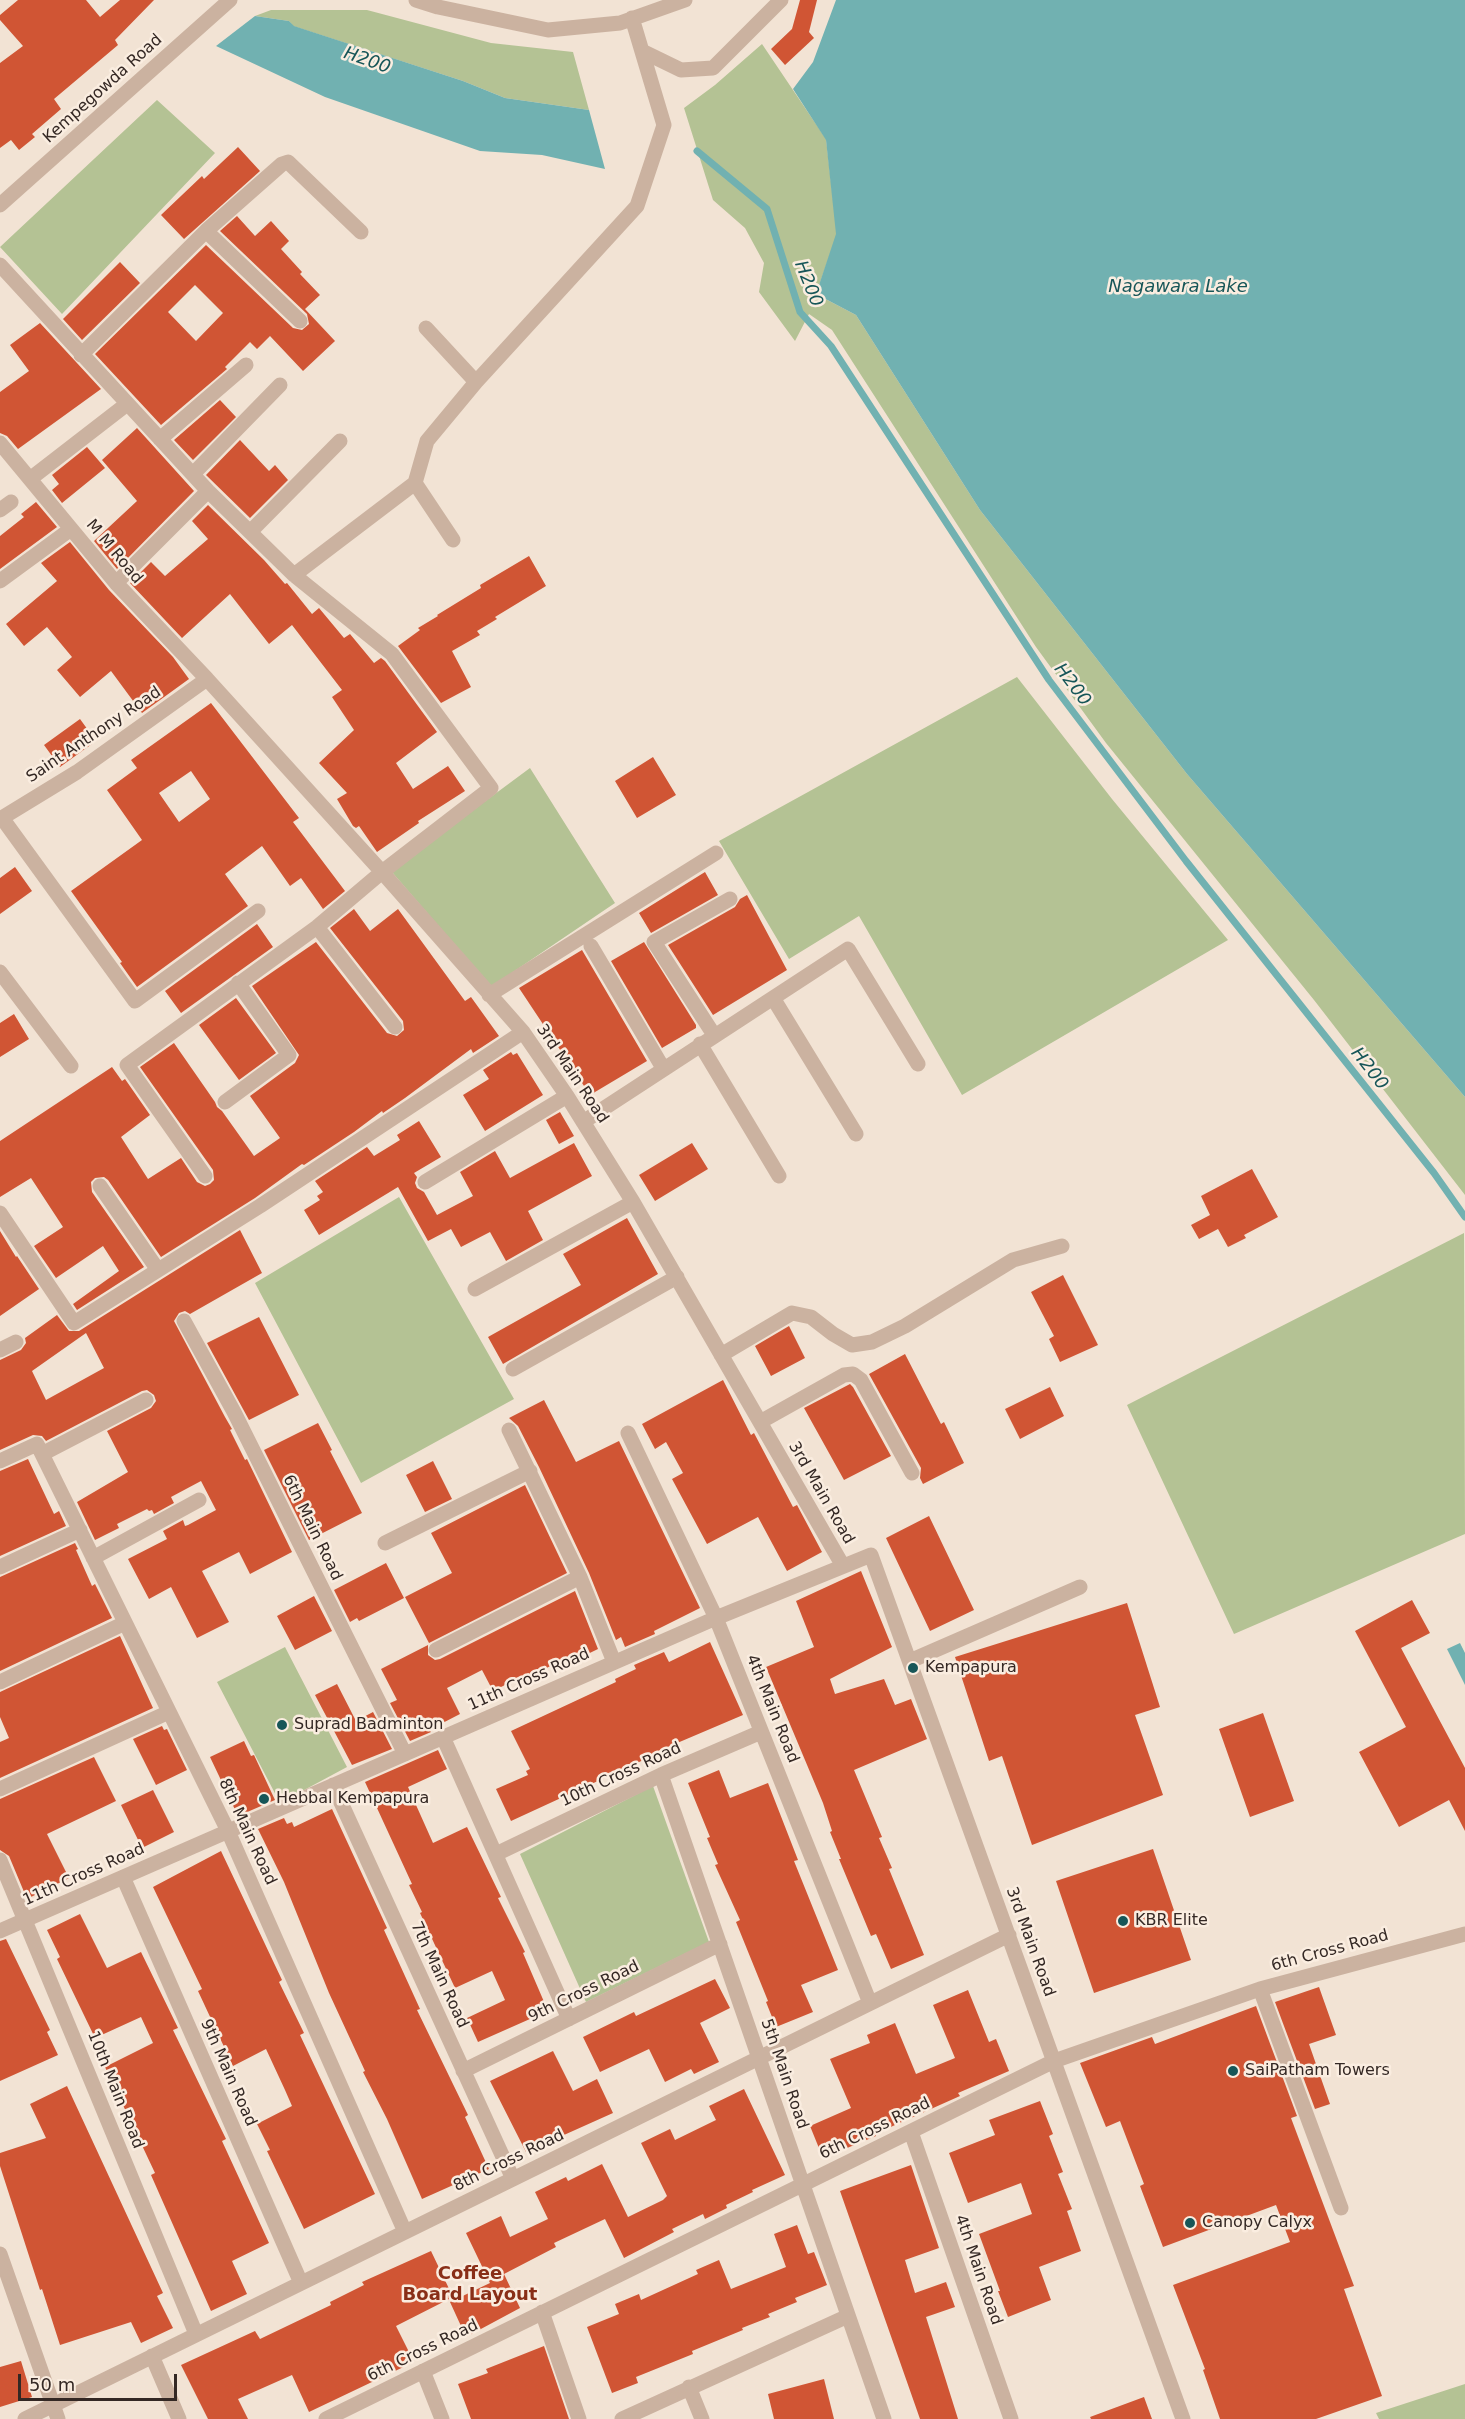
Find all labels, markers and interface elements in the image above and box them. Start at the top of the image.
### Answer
street label: Kempegowda Road [40,31,166,147]
water label: H200 [341,43,393,79]
water label: H200 [789,258,827,310]
water label: Nagawara Lake [1108,276,1248,298]
street label: M M Road [82,516,146,588]
water label: H200 [1049,659,1095,711]
street label: Saint Anthony Road [23,683,165,787]
street label: 3rd Main Road [532,1021,612,1127]
water label: H200 [1346,1043,1392,1095]
street label: 3rd Main Road [784,1438,858,1548]
street label: 6th Main Road [278,1472,346,1584]
street label: 11th Cross Road [465,1645,593,1715]
street label: 4th Main Road [742,1652,802,1766]
place label: Kempapura [925,1658,1017,1678]
marker: Kempapura [906,1661,920,1675]
place label: Suprad Badminton [294,1715,443,1735]
marker: Suprad Badminton [275,1718,289,1732]
street label: 10th Cross Road [558,1739,684,1811]
street label: 8th Main Road [214,1776,280,1888]
place label: Hebbal Kempapura [276,1789,429,1809]
marker: Hebbal Kempapura [257,1792,271,1806]
street label: 11th Cross Road [20,1840,148,1910]
street label: 3rd Main Road [1001,1885,1059,1999]
place label: KBR Elite [1135,1911,1208,1931]
marker: KBR Elite [1116,1914,1130,1928]
street label: 7th Main Road [406,1919,472,2031]
street label: 6th Cross Road [1269,1926,1391,1976]
street label: 9th Cross Road [526,1957,642,2027]
street label: 5th Main Road [756,2016,812,2132]
street label: 9th Main Road [196,2017,260,2129]
street label: 10th Main Road [83,2028,147,2152]
place label: SaiPatham Towers [1245,2061,1390,2081]
marker: SaiPatham Towers [1226,2064,1240,2078]
street label: 6th Cross Road [817,2094,933,2164]
street label: 8th Cross Road [451,2126,567,2196]
street label: 4th Main Road [950,2212,1006,2328]
place label: Canopy Calyx [1202,2213,1312,2233]
marker: Canopy Calyx [1183,2216,1197,2230]
district label: Coffee Board Layout [403,2263,537,2306]
street label: 6th Cross Road [365,2316,481,2386]
scale bar [21,2362,180,2400]
text: 50 m [29,2374,75,2395]

